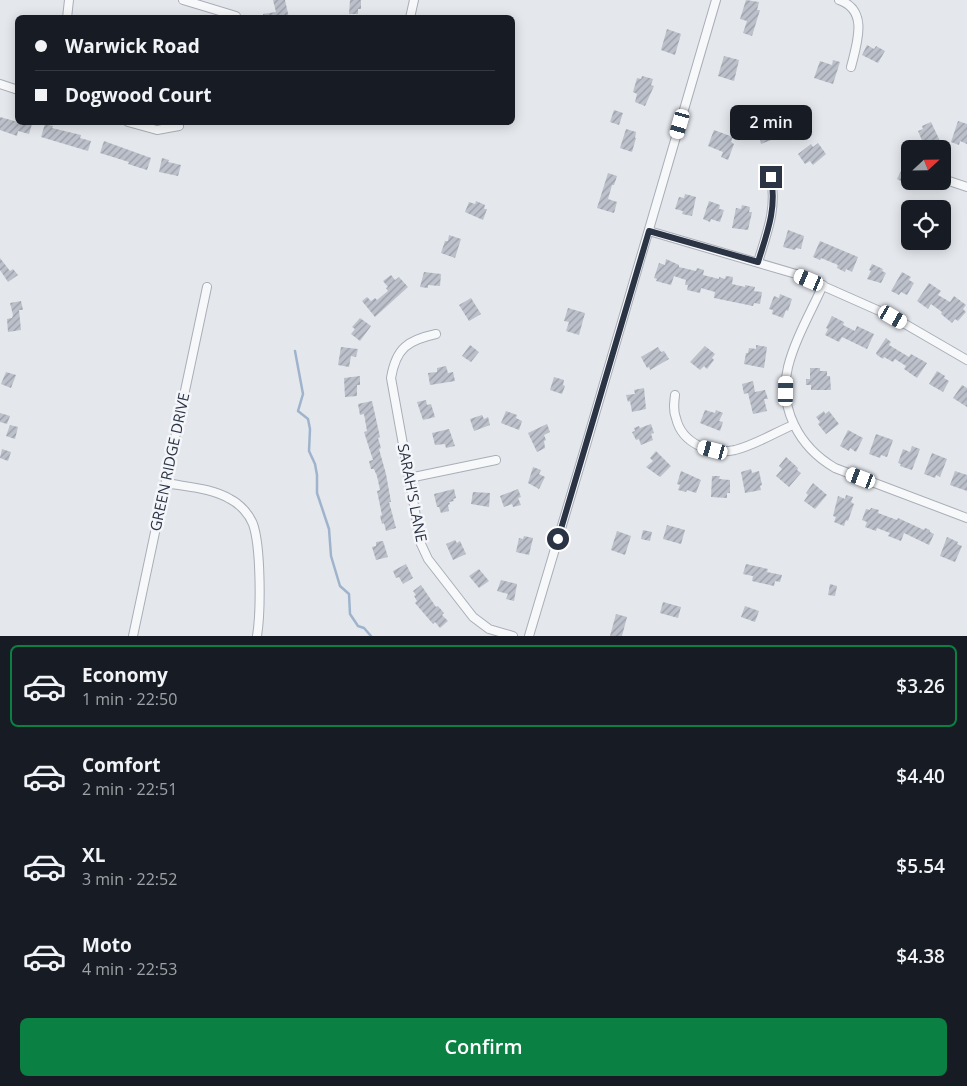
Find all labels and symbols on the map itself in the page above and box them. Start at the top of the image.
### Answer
callout: 2 min [730,104,812,140]
car [668,108,691,140]
north arrow [901,140,951,190]
route end [760,166,782,188]
car [792,267,825,293]
car [876,303,909,331]
car [778,376,793,406]
street label: GREEN RIDGE DRIVE [145,391,193,533]
car [696,439,729,461]
street label: SARAH'S LANE [394,442,432,544]
car [844,466,877,490]
route start [547,528,569,550]

